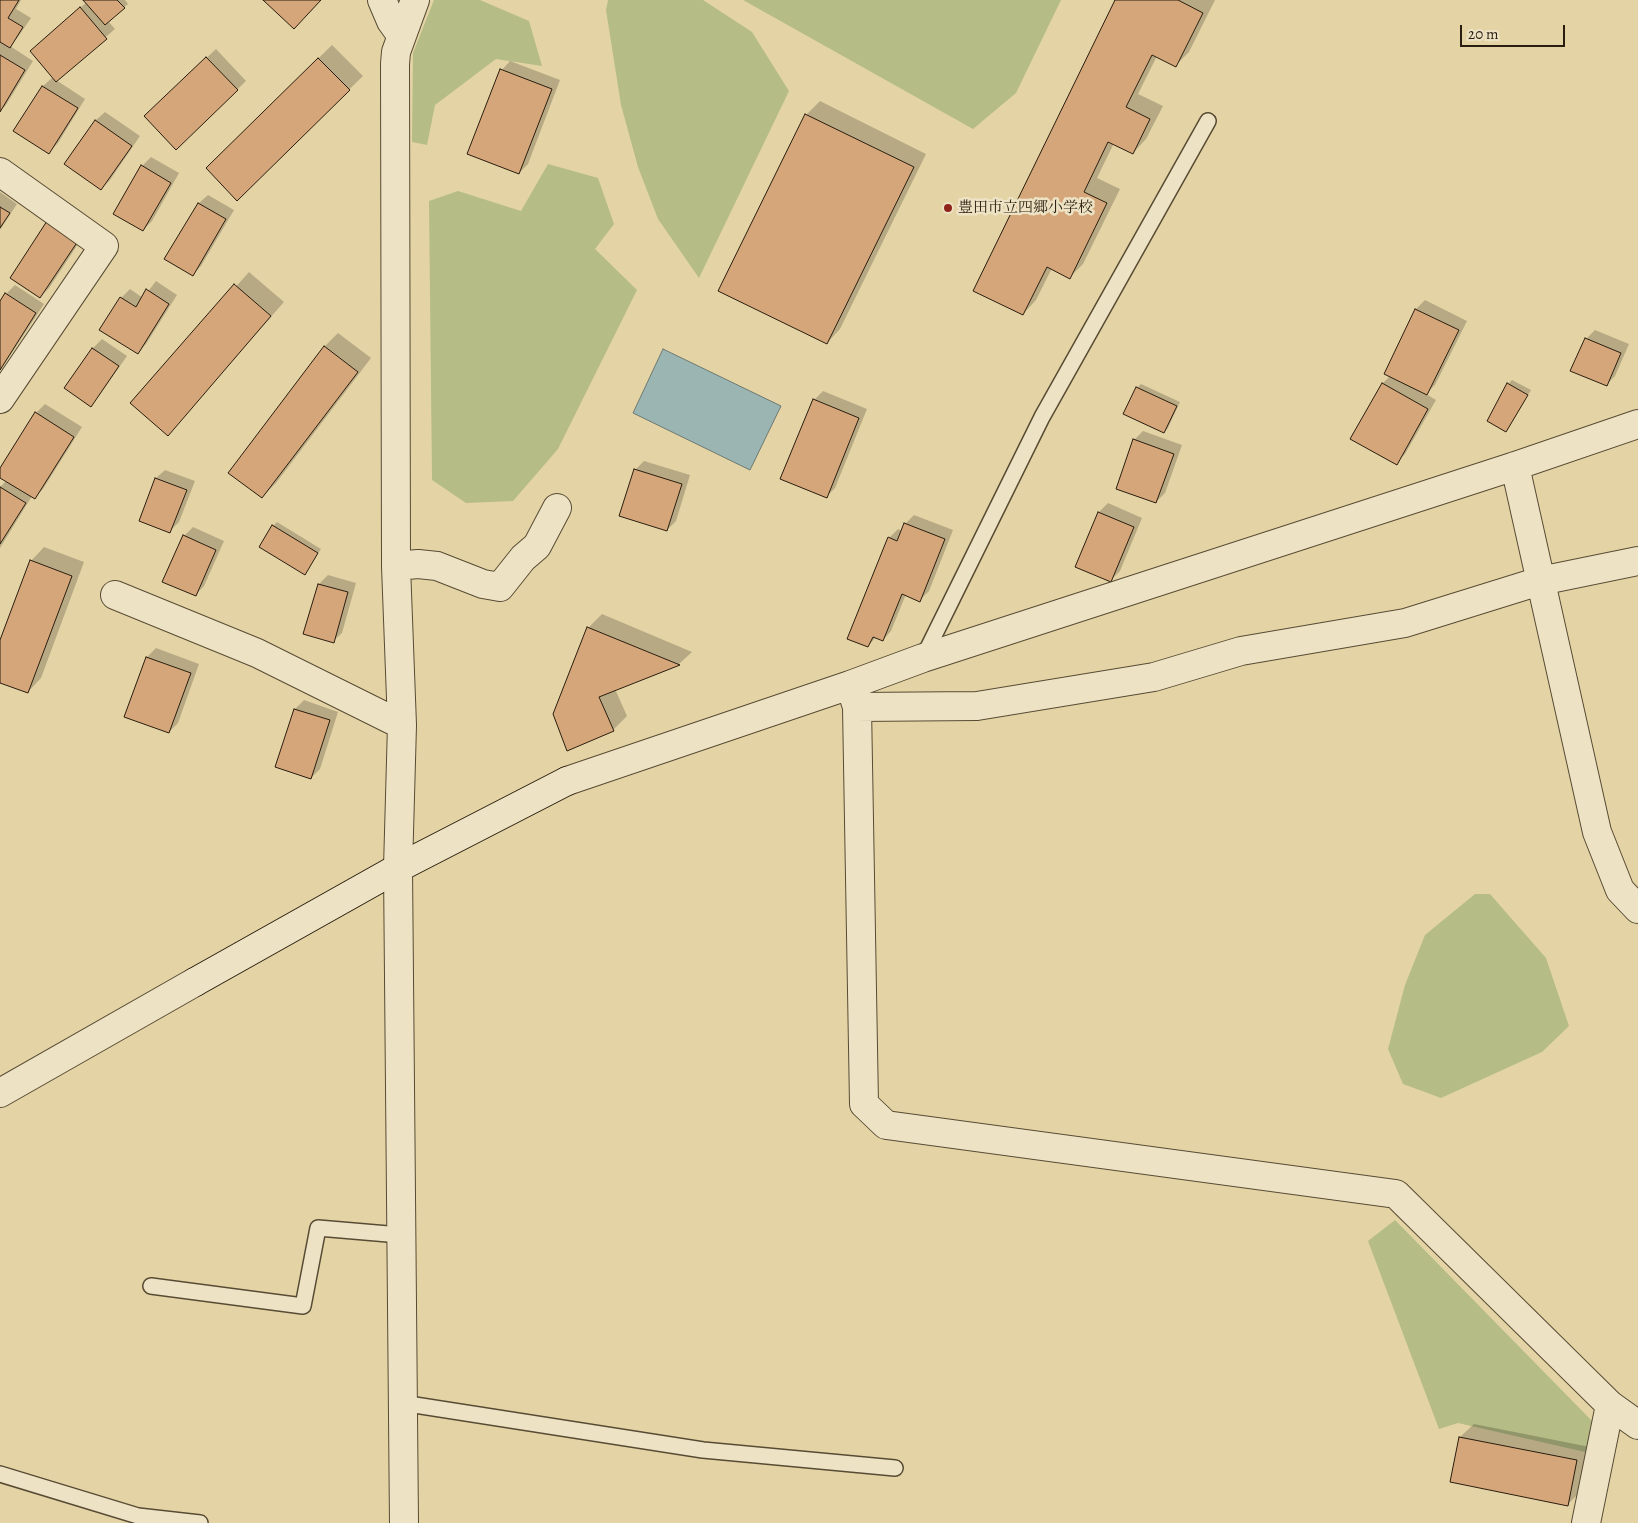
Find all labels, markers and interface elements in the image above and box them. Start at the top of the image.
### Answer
scale bar [1463,15,1568,47]
text: 20 m [1468,24,1499,44]
place label: 豊田市立四郷小学校 [958,199,1093,217]
marker: 豊田市立四郷小学校 [942,202,954,214]

